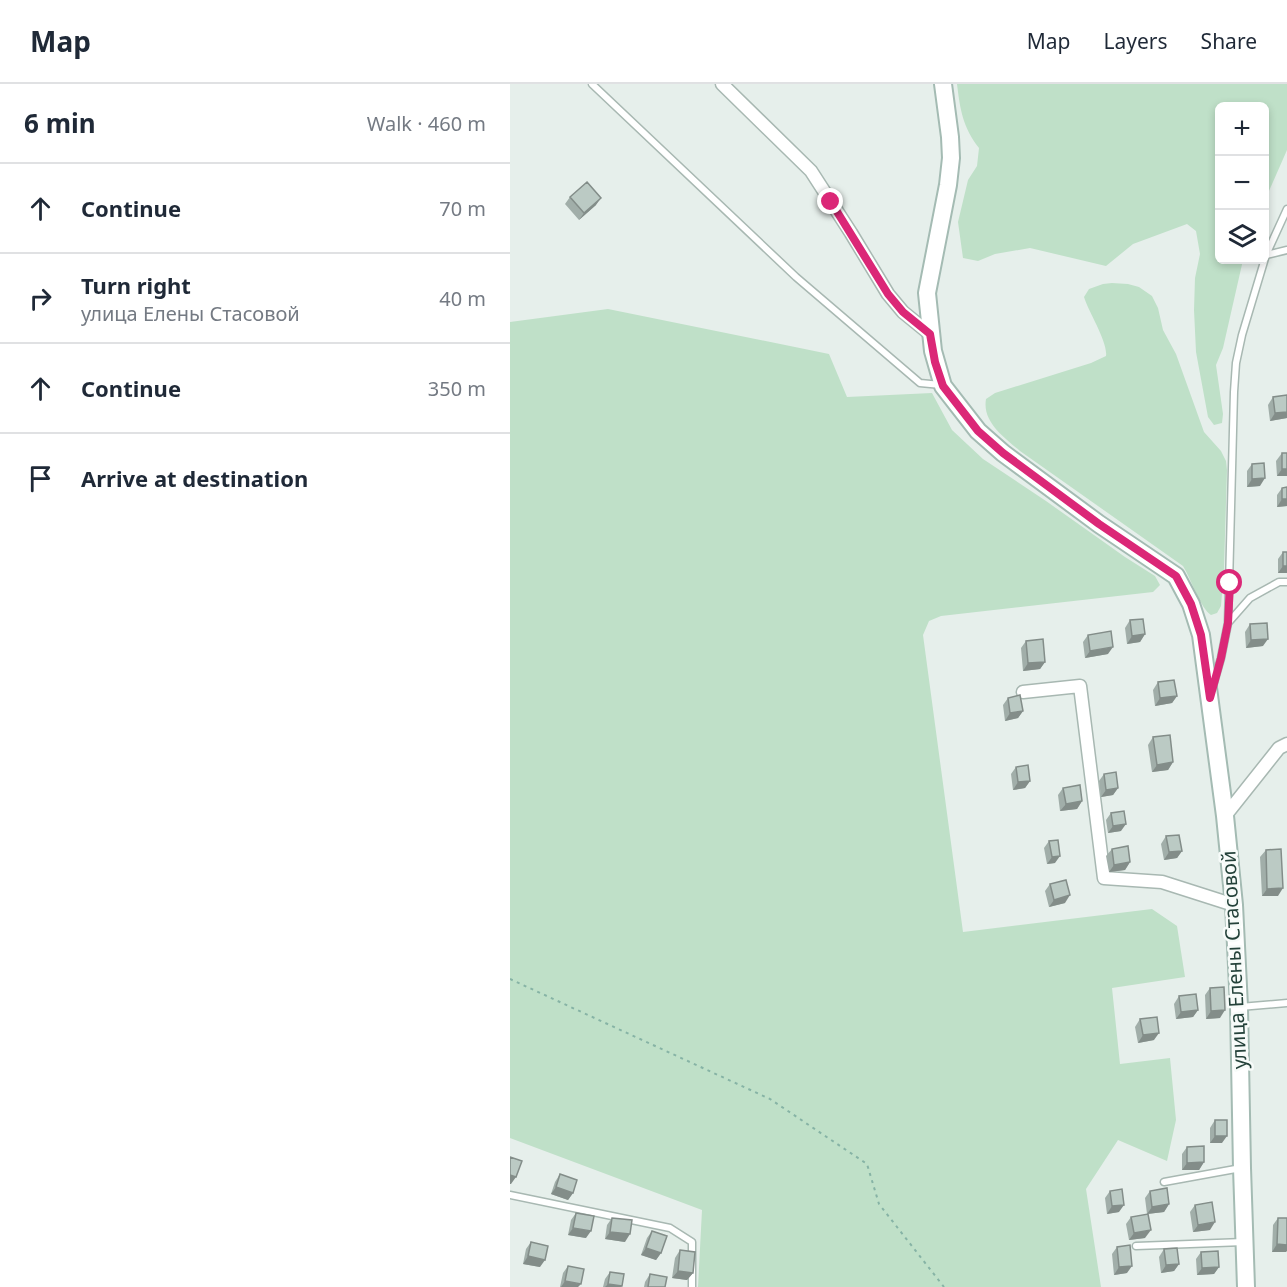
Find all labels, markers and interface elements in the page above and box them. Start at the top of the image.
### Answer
text: Map [30,22,91,60]
text: Map [1027,27,1071,55]
text: Layers [1104,27,1168,55]
text: Share [1201,27,1257,55]
map controls [1215,102,1269,264]
button: + [1215,102,1269,156]
text: 6 min [24,105,96,141]
text: Walk · 460 m [367,110,486,137]
button: − [1215,156,1269,210]
route end [817,188,843,214]
icon: ahead [24,192,57,225]
text: Continue [81,193,181,223]
text: 70 m [439,195,486,222]
button: layers [1215,210,1269,264]
text: Turn right [81,270,191,300]
icon: right [24,282,57,315]
text: 40 m [439,285,486,312]
text: улица Елены Стасовой [81,300,300,327]
icon: ahead [24,372,57,405]
text: Continue [81,373,181,403]
text: 350 m [428,375,486,402]
icon: arrive [24,462,57,495]
text: Arrive at destination [81,463,308,493]
route start [1216,569,1242,595]
street label: улица Елены Стасовой [1214,850,1253,1070]

